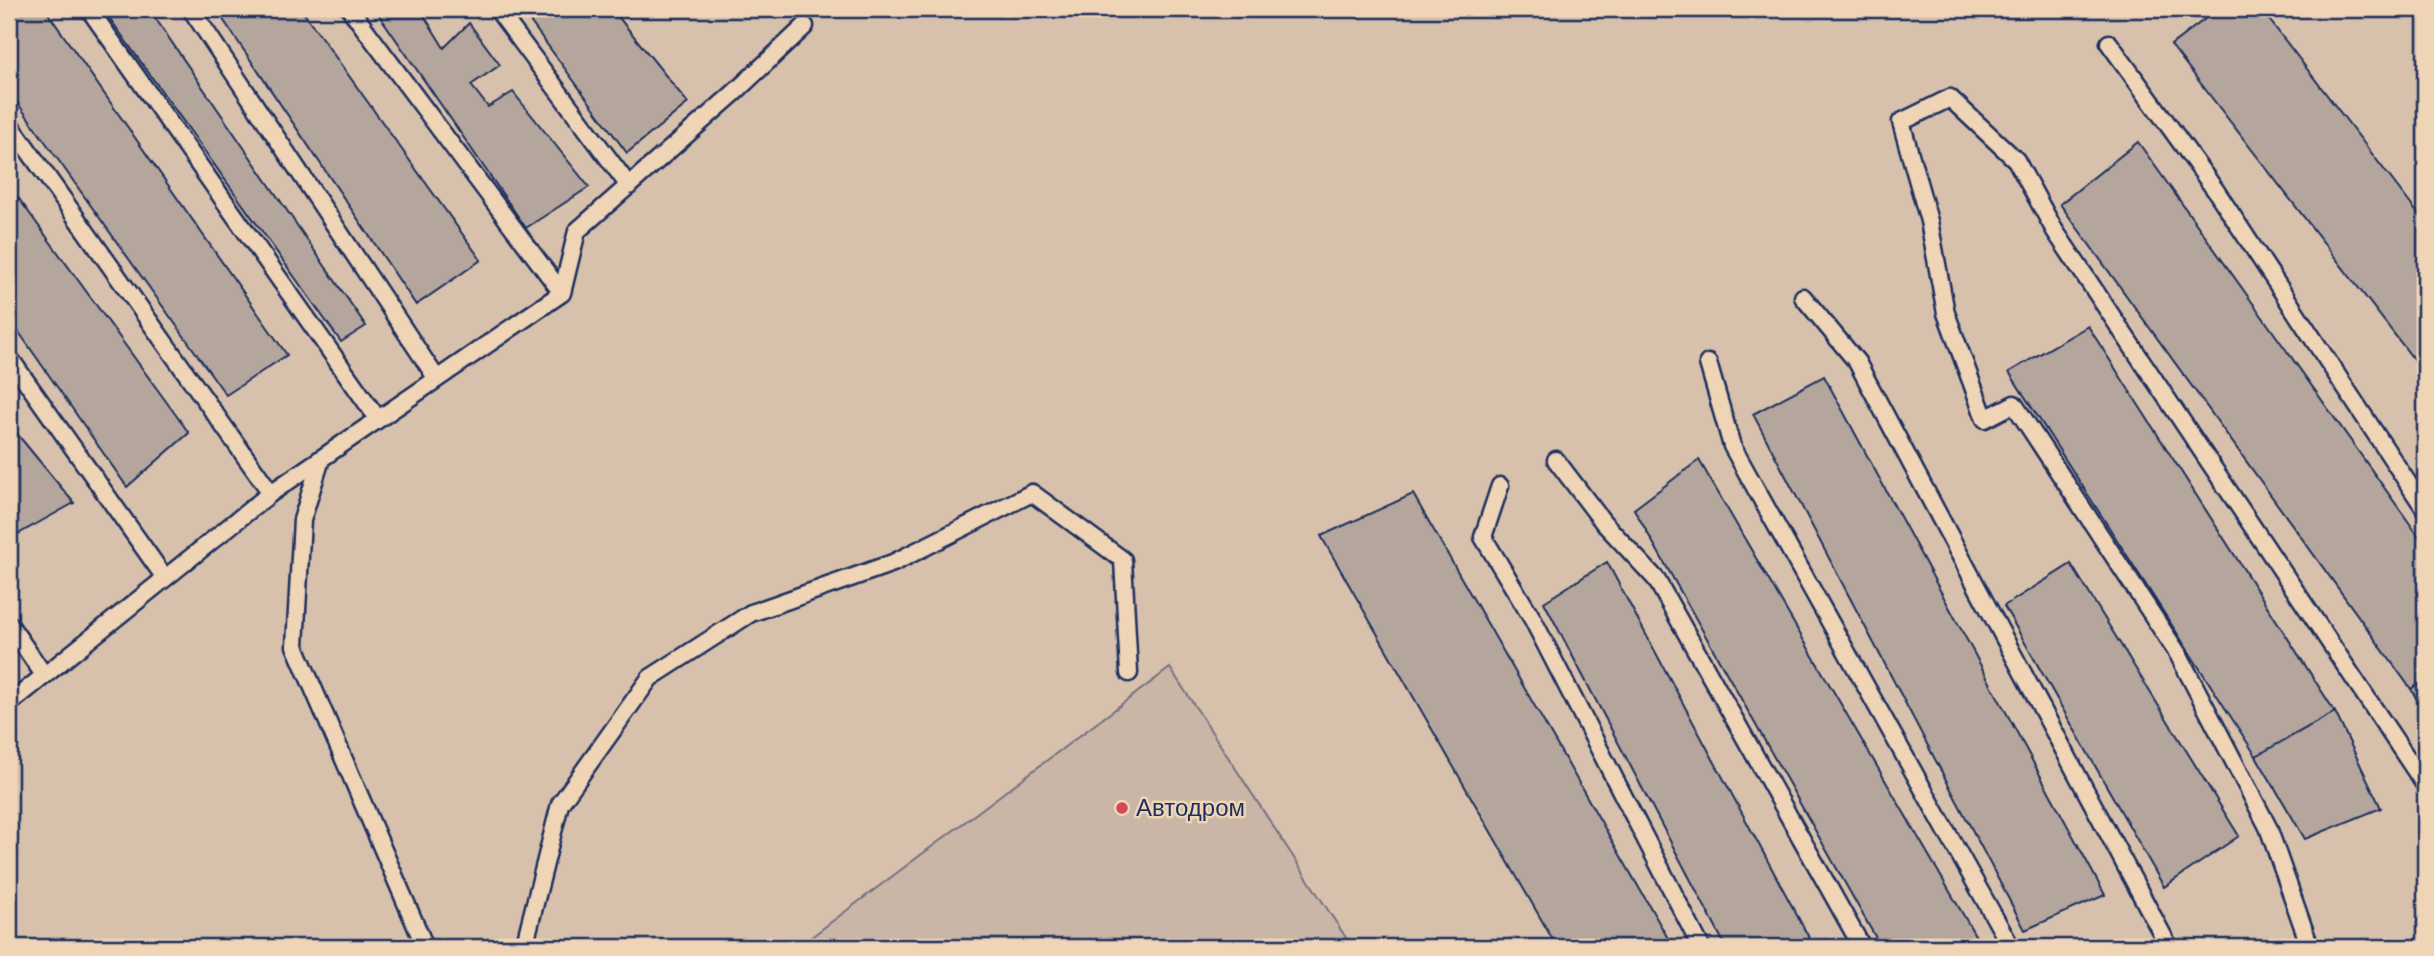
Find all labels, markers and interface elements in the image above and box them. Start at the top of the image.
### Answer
place label: Автодром [1136,791,1245,822]
marker: Автодром [1114,800,1130,816]

